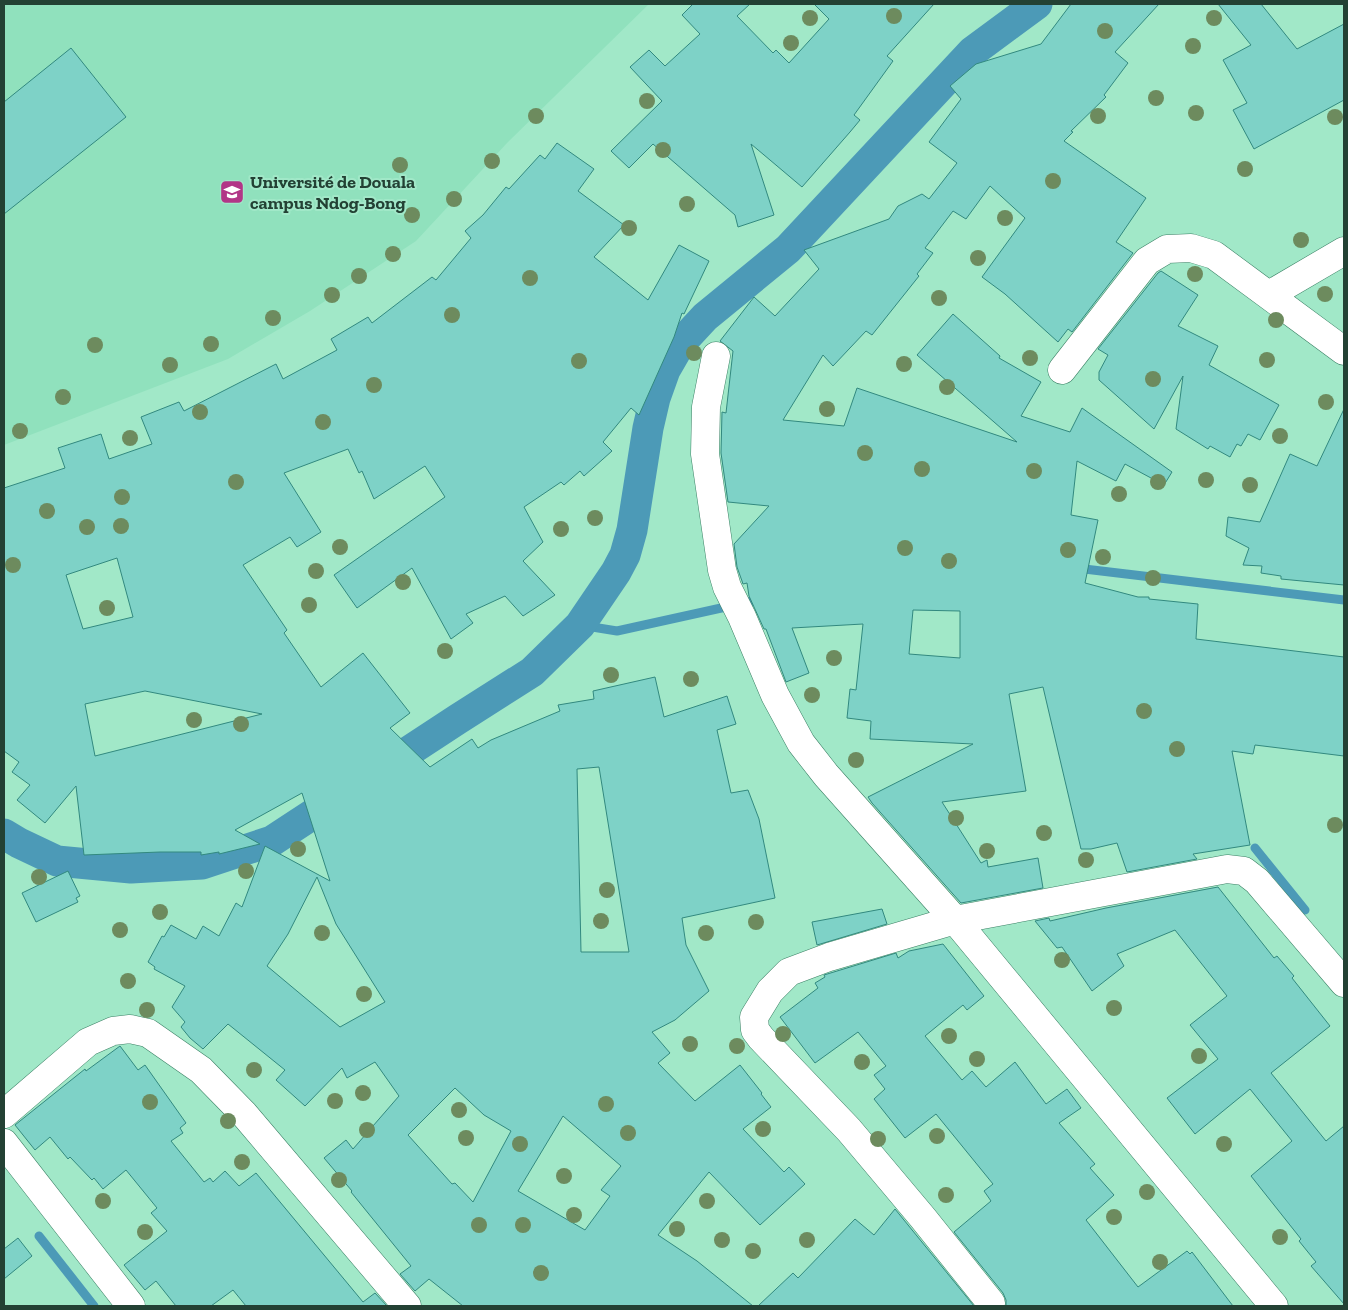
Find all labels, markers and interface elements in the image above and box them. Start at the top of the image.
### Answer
place label: Université de Douala campus Ndog-Bong [250,171,415,214]
school or university icon: Université de Douala campus Ndog-Bong [219,179,245,205]

